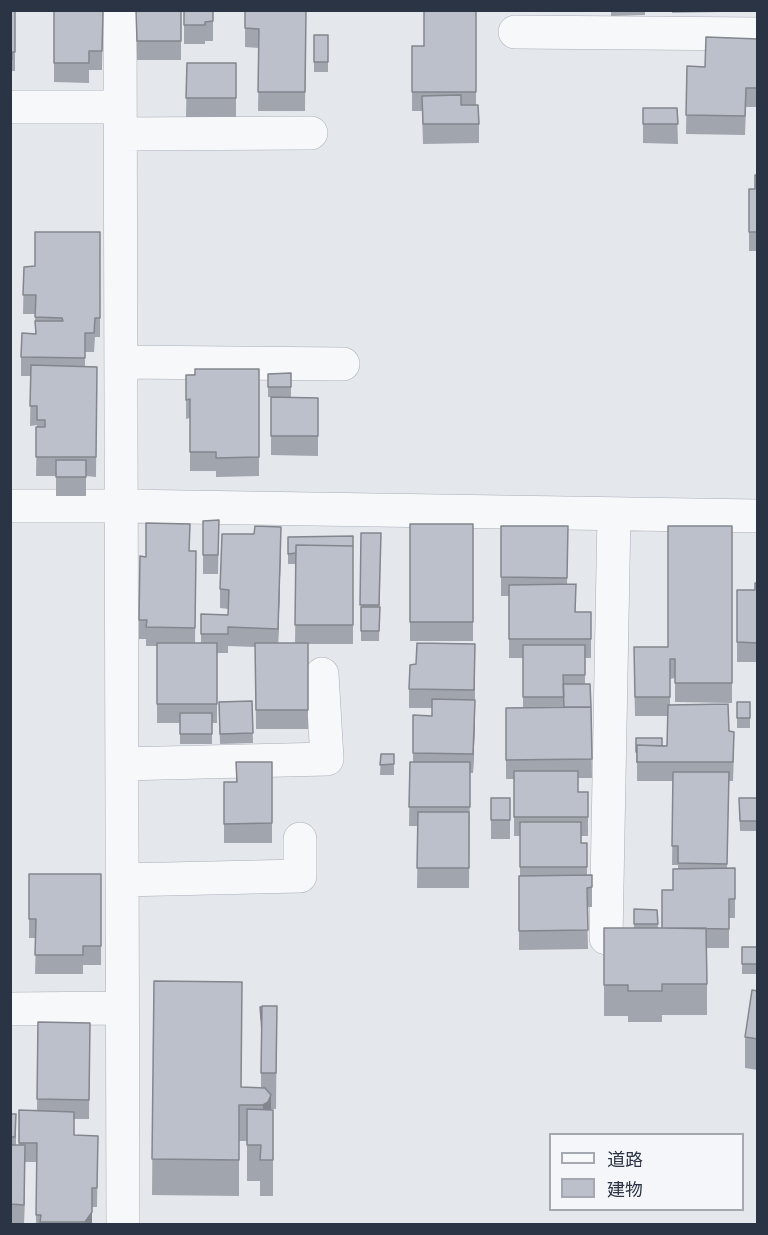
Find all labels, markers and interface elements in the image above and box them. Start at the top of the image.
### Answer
legend [549,1133,744,1211]
text: 道路 [607,1148,643,1170]
text: 建物 [607,1178,643,1200]

